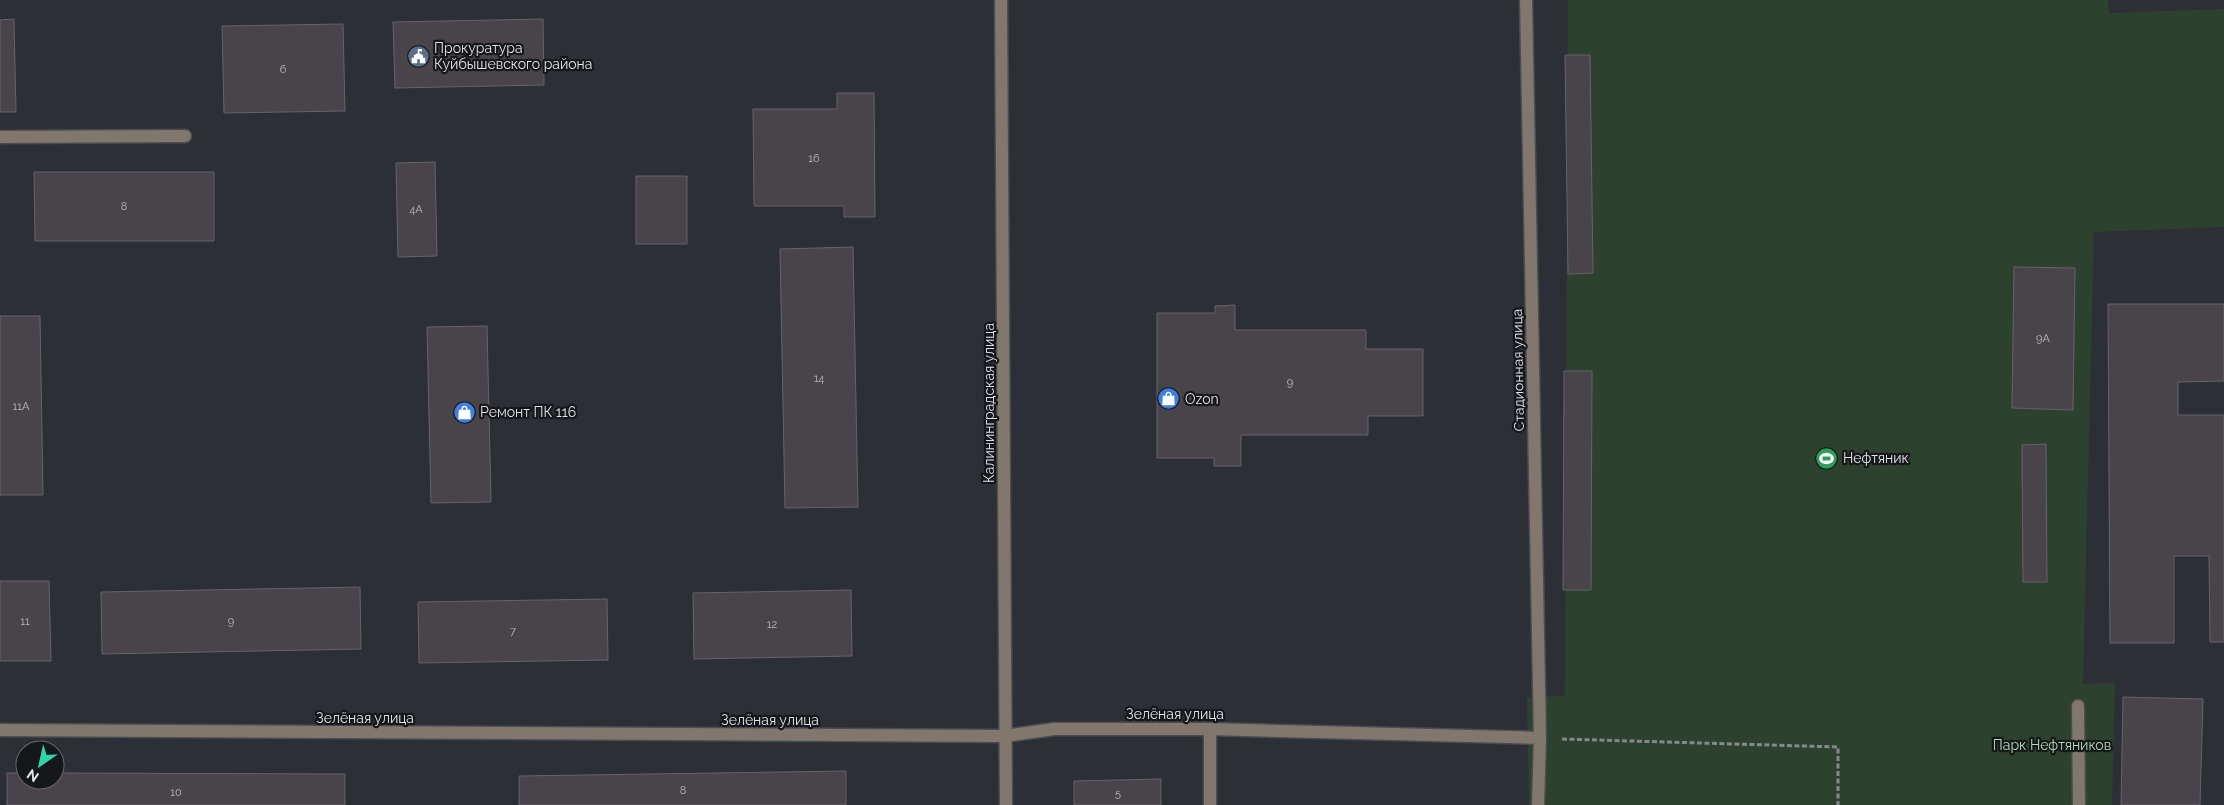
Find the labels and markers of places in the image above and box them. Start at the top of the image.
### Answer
place label: Прокуратура Куйбышевского района [434,40,592,72]
public building icon: Прокуратура Куйбышевского района [406,44,430,68]
shop icon: Ozon [1157,387,1181,411]
place label: Ozon [1185,391,1219,407]
shop icon: Ремонт ПК 116 [452,400,476,424]
place label: Ремонт ПК 116 [480,404,576,420]
sports icon: Нефтяник [1815,446,1839,470]
place label: Нефтяник [1843,450,1909,466]

